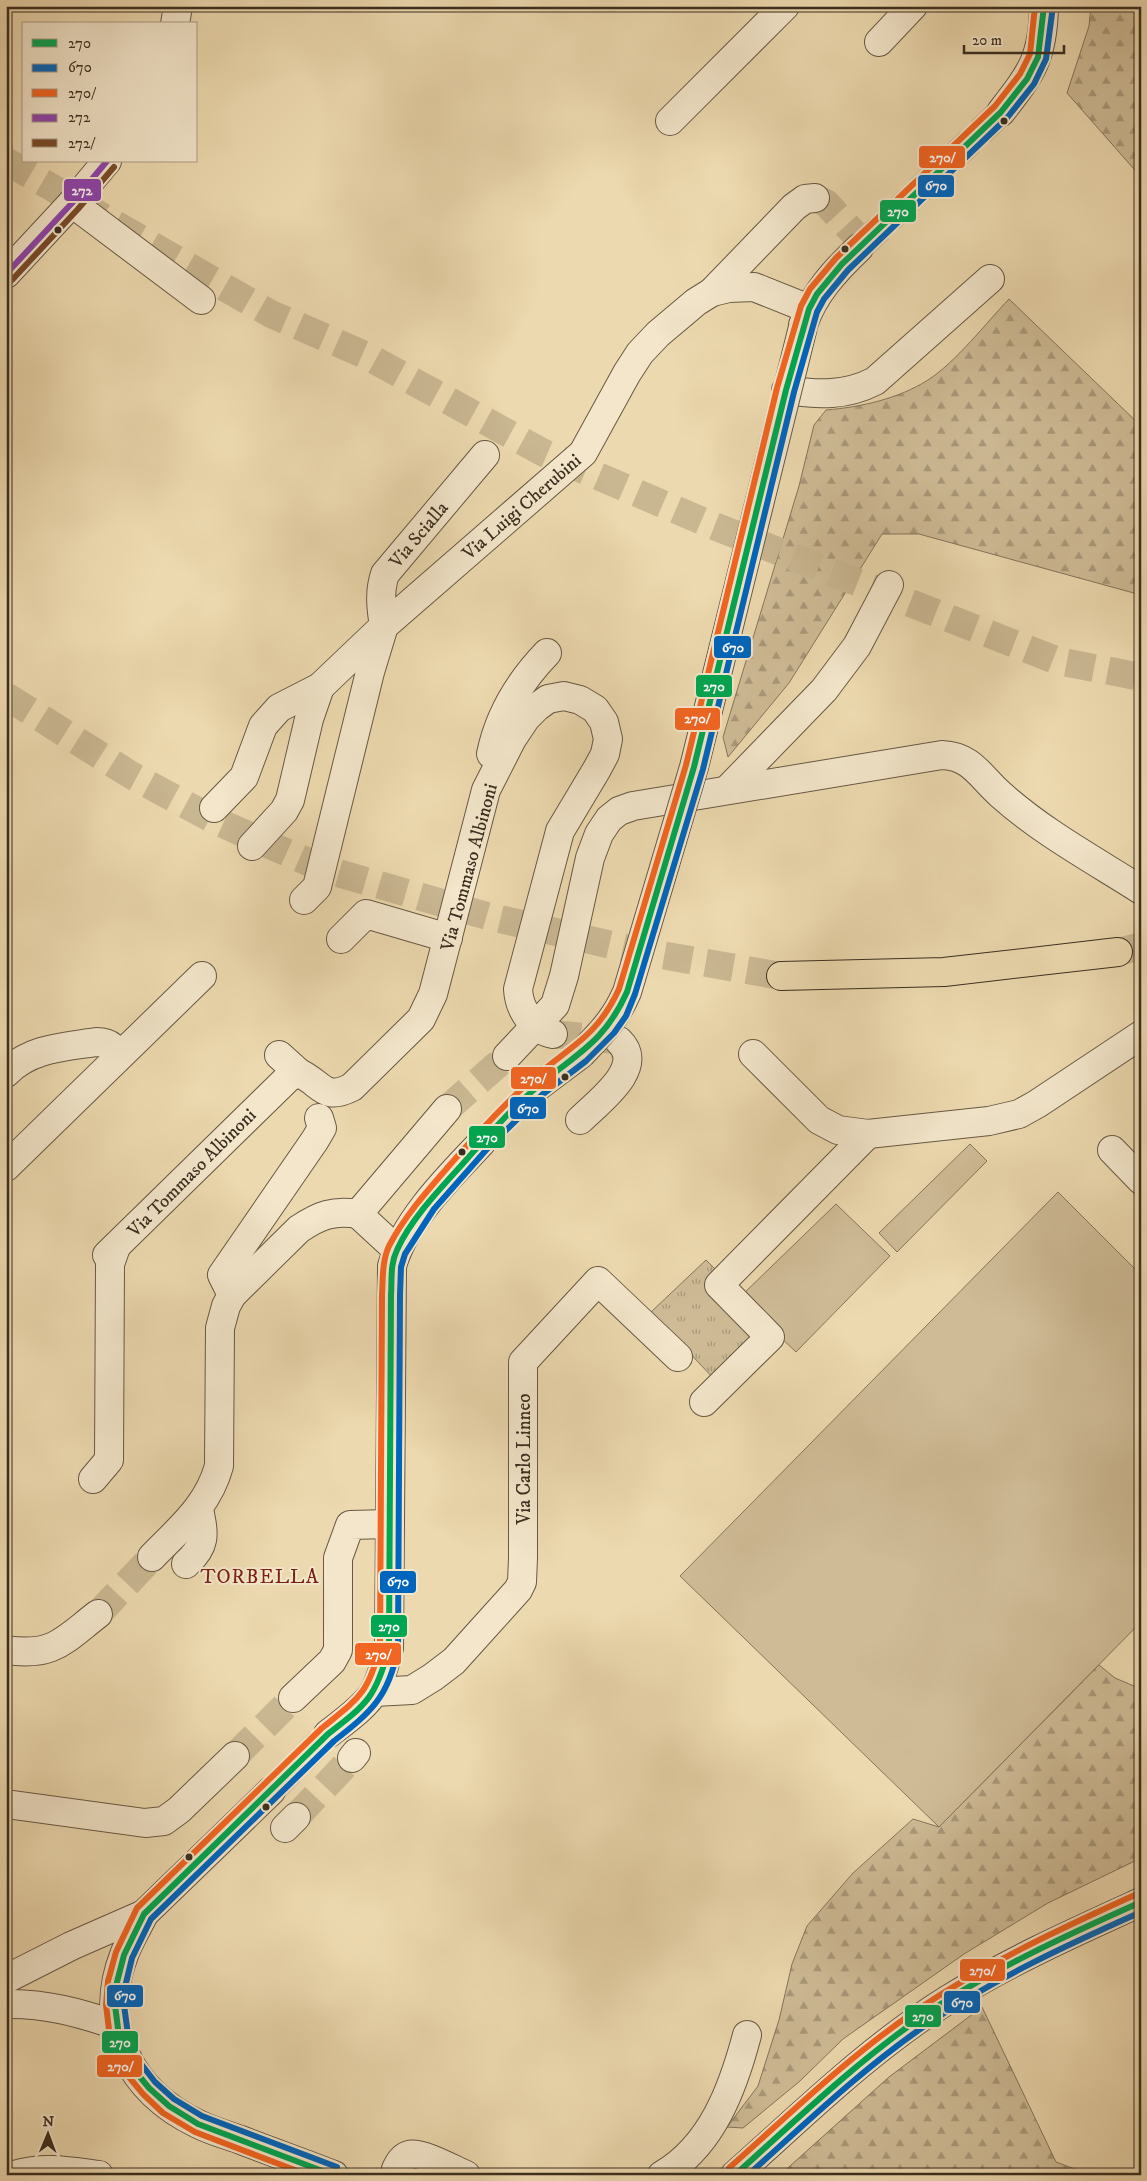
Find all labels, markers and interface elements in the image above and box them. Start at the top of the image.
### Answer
legend [22,22,198,162]
scale bar [964,22,1064,54]
text: 20 m [972,31,1002,50]
text: 270 [68,34,91,53]
text: 670 [68,58,92,77]
text: 270/ [68,84,97,103]
text: 272 [68,108,91,127]
unlabelled marker [999,116,1009,126]
text: 272/ [68,134,96,153]
line badge: 270/ [918,145,966,169]
text: 270/ [929,149,957,167]
line badge: 670 [917,174,955,198]
text: 670 [925,177,948,195]
line badge: 272 [63,178,102,202]
text: 272 [72,182,94,200]
line badge: 270 [879,199,917,223]
text: 270 [887,203,909,221]
unlabelled marker [53,225,63,235]
unlabelled marker [840,244,850,254]
street label: Via Luigi Cherubini [457,449,586,566]
street label: Via Scialla [384,497,454,574]
line badge: 670 [713,635,752,659]
text: 670 [722,639,745,657]
line badge: 270 [695,674,733,698]
text: 270 [703,678,725,696]
line badge: 270/ [674,707,721,731]
text: 270/ [684,710,712,728]
street label: Via Tommaso Albinoni [436,781,503,955]
line badge: 270/ [510,1066,557,1090]
text: 270/ [520,1070,548,1088]
unlabelled marker [560,1072,570,1082]
line badge: 670 [509,1096,547,1120]
text: 670 [517,1100,540,1118]
street label: Via Tommaso Albinoni [122,1104,261,1243]
line badge: 270 [468,1125,506,1149]
text: 270 [476,1129,498,1147]
unlabelled marker [457,1147,467,1157]
street label: Via Carlo Linneo [513,1393,536,1526]
district label: TORBELLA [200,1565,320,1590]
line badge: 670 [379,1570,417,1594]
text: 670 [387,1573,410,1591]
line badge: 270 [370,1614,408,1638]
text: 270 [378,1618,400,1636]
line badge: 270/ [354,1642,402,1666]
text: 270/ [365,1646,393,1664]
unlabelled marker [261,1802,271,1812]
unlabelled marker [184,1852,194,1862]
line badge: 270/ [959,1958,1006,1982]
text: 270/ [969,1962,997,1980]
line badge: 670 [106,1984,144,2008]
text: 670 [114,1987,137,2005]
line badge: 670 [943,1990,981,2014]
text: 670 [951,1994,974,2012]
line badge: 270 [904,2004,942,2028]
text: 270 [912,2008,934,2026]
line badge: 270 [101,2030,139,2054]
text: 270 [109,2034,131,2052]
line badge: 270/ [96,2054,143,2078]
text: 270/ [107,2058,135,2076]
north arrow [22,2108,72,2158]
text: N [42,2113,55,2131]

